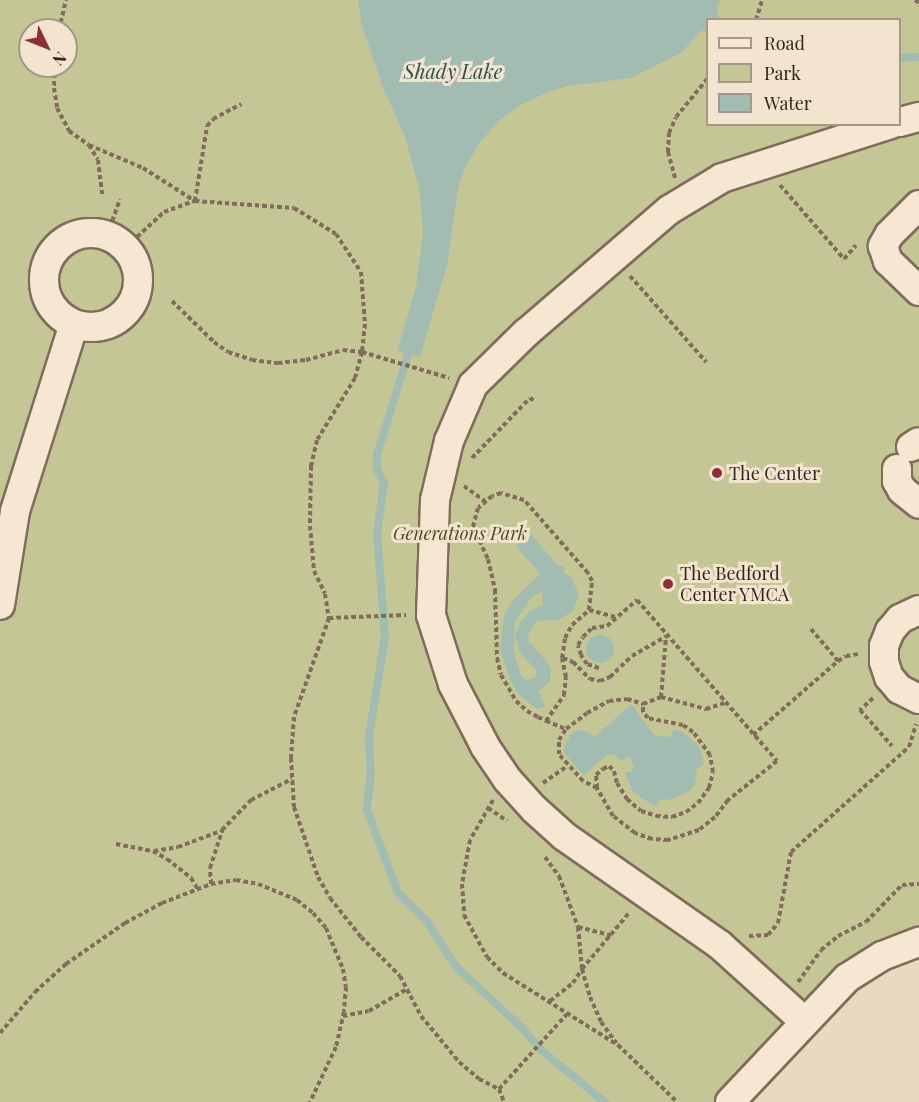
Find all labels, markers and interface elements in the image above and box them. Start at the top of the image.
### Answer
north arrow [18,18,78,78]
legend [706,18,901,126]
text: Road [764,31,805,55]
text: N [48,48,72,71]
water label: Shady Lake [404,58,502,82]
text: Park [764,61,801,85]
text: Water [764,91,812,115]
place label: The Center [729,462,820,484]
marker: The Center [710,466,724,480]
park label: Generations Park [393,522,527,544]
place label: The Bedford Center YMCA [680,563,790,606]
marker: The Bedford Center YMCA [661,577,675,591]

